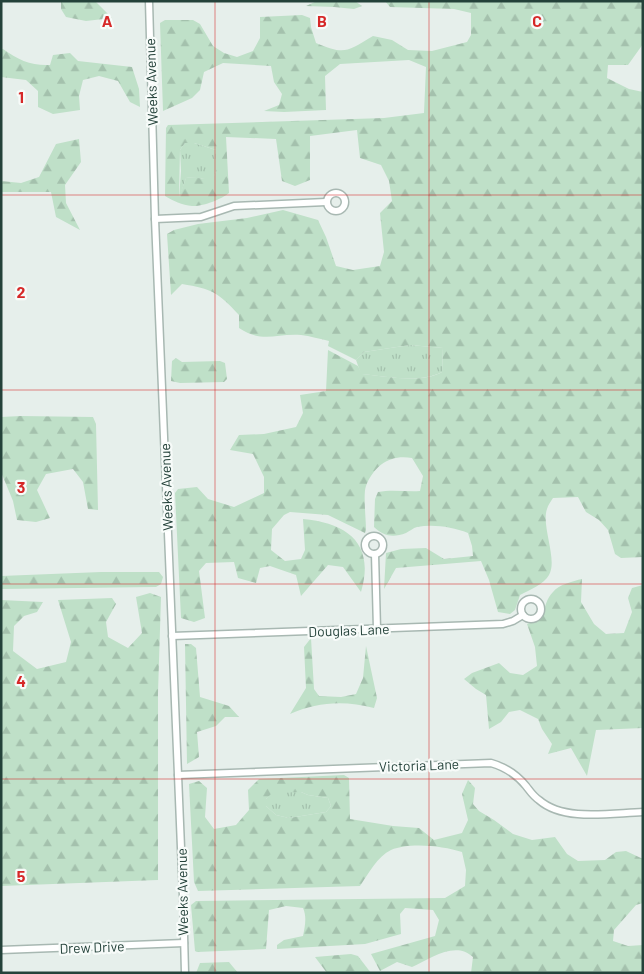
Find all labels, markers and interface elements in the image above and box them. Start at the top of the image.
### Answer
text: A [102,11,113,30]
text: B [317,11,327,30]
text: C [532,11,542,30]
street label: Weeks Avenue [141,38,161,126]
text: 1 [18,87,24,106]
text: 2 [17,282,26,301]
street label: Weeks Avenue [156,443,176,531]
text: 3 [17,477,25,496]
street label: Douglas Lane [308,620,390,640]
text: 4 [16,671,26,690]
street label: Victoria Lane [379,755,459,775]
street label: Weeks Avenue [173,848,191,936]
text: 5 [17,866,26,885]
street label: Drew Drive [59,937,125,957]

